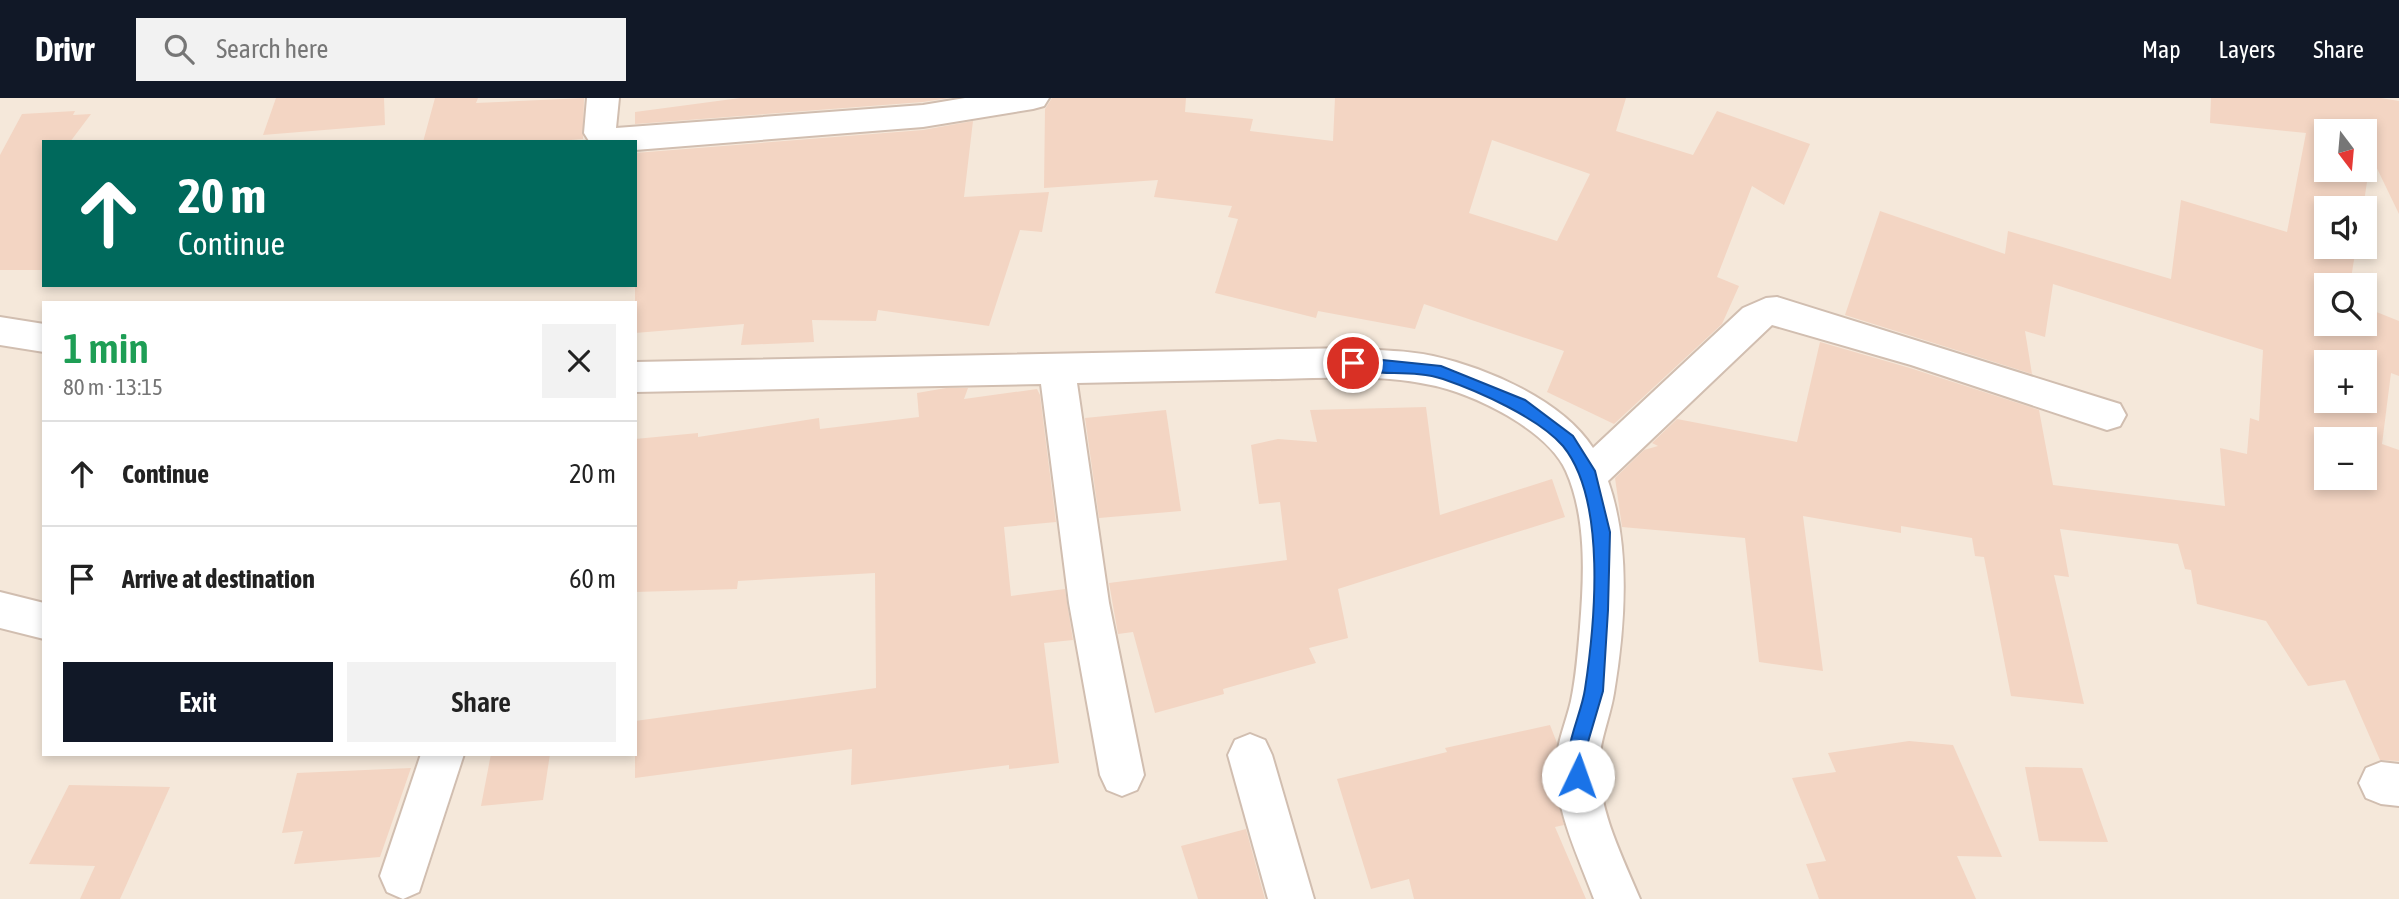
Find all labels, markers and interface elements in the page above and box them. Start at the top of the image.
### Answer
search box [136,18,626,81]
text: Drivr [35,30,94,68]
icon: search [160,30,198,68]
text: Search here [216,34,328,64]
text: Map [2142,36,2181,63]
text: Layers [2219,36,2275,63]
text: Share [2313,36,2364,63]
north arrow [2314,119,2376,182]
map controls [2314,119,2377,490]
text: 20 m [178,167,266,223]
icon: ahead [63,168,154,259]
button: sound [2314,196,2377,259]
text: Continue [178,225,285,262]
button: search [2314,273,2377,336]
text: 1 min [63,324,149,372]
button: close [542,324,616,398]
pin [1323,333,1383,393]
icon: arrive [1334,344,1372,382]
button: + [2314,350,2377,413]
text: 80 m · 13:15 [63,374,163,400]
button: − [2314,427,2377,490]
icon: ahead [63,455,101,493]
text: Continue [122,459,209,489]
text: 20 m [569,459,616,489]
icon: arrive [63,560,101,598]
text: Arrive at destination [122,564,315,594]
text: 60 m [569,564,616,594]
button: Exit [63,662,333,742]
button: Share [347,662,616,742]
position arrow [1541,739,1615,813]

